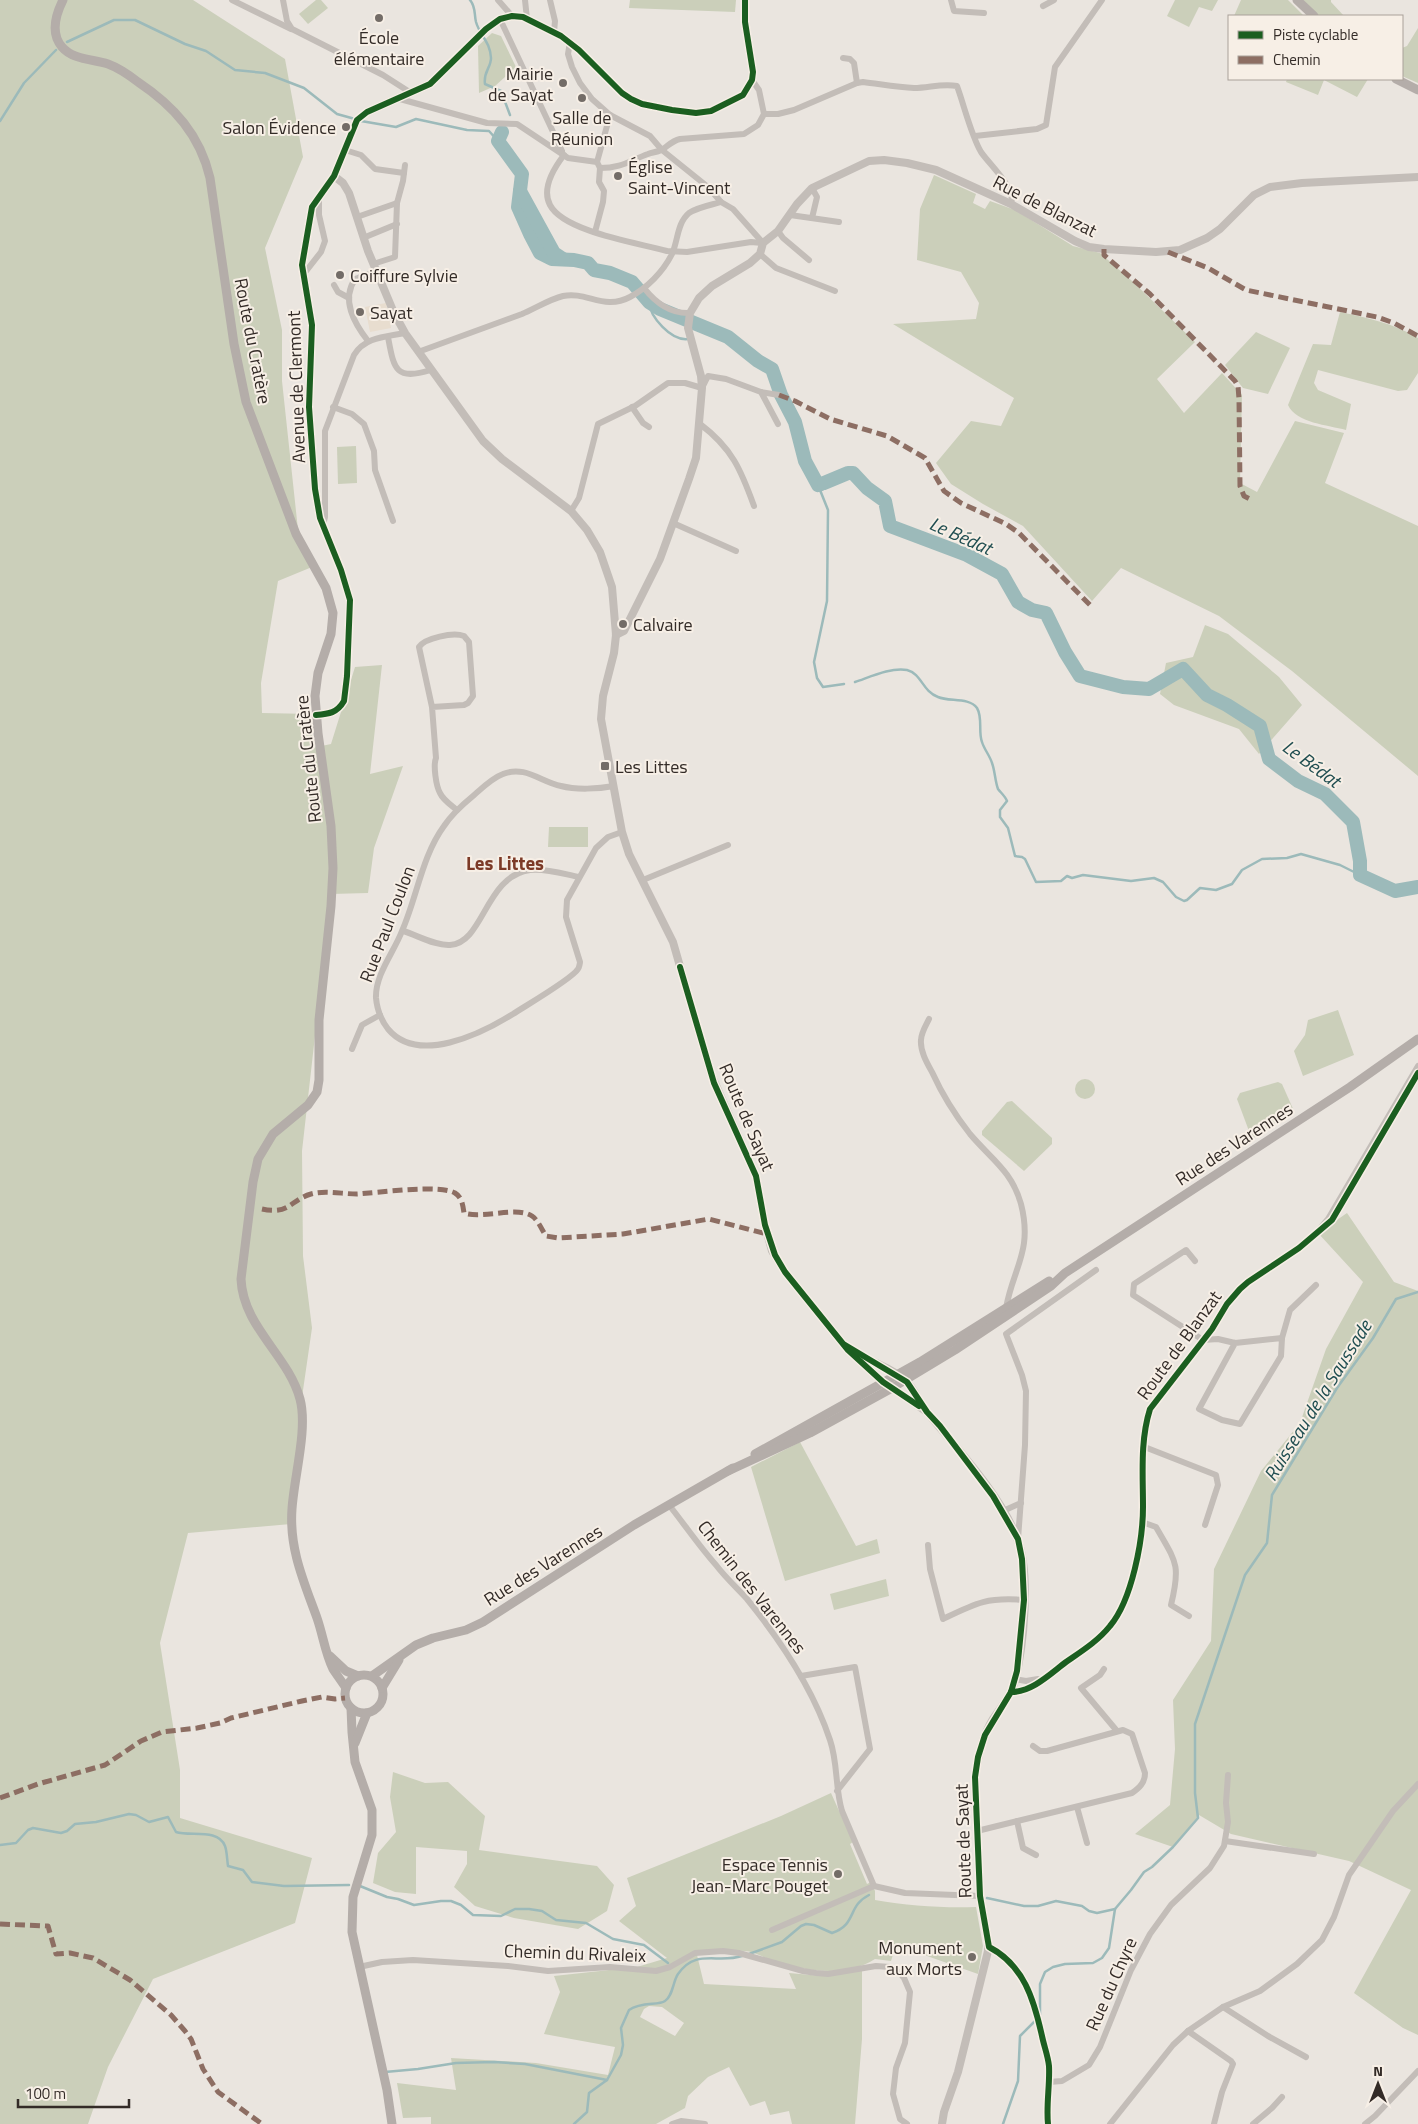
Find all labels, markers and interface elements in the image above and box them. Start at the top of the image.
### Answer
marker: École élémentaire [373,12,385,24]
legend [1228,15,1403,80]
text: Piste cyclable [1273,23,1358,46]
place label: École élémentaire [334,24,424,72]
text: Chemin [1273,48,1321,71]
place label: Mairie de Sayat [488,60,554,108]
marker: Mairie de Sayat [557,77,569,89]
marker: Salle de Réunion [576,92,588,104]
place label: Salle de Réunion [551,104,613,152]
place label: Salon Évidence [222,114,336,141]
marker: Salon Évidence [340,121,352,133]
place label: Église Saint-Vincent [628,153,731,201]
street label: Rue de Blanzat [988,168,1102,244]
marker: Église Saint-Vincent [612,170,624,182]
place label: Coiffure Sylvie [350,262,458,289]
marker: Coiffure Sylvie [334,269,346,281]
street label: Route du Cratère [228,276,278,406]
place label: Sayat [370,299,413,326]
marker: Sayat [354,306,366,318]
street label: Avenue de Clermont [280,310,312,464]
water label: Le Bédat [925,508,999,562]
place label: Calvaire [633,611,693,638]
marker: Calvaire [617,618,629,630]
street label: Route du Cratère [288,694,328,824]
water label: Le Bédat [1277,732,1349,795]
place label: Les Littes [615,753,688,780]
marker: Les Littes [599,760,611,772]
district label: Les Littes [466,848,544,877]
street label: Rue Paul Coulon [352,862,422,986]
street label: Route de Sayat [712,1059,782,1176]
street label: Rue des Varennes [1170,1096,1298,1192]
street label: Route de Blanzat [1130,1284,1228,1405]
water label: Ruisseau de la Saussade [1256,1313,1379,1486]
street label: Chemin des Varennes [691,1514,813,1660]
street label: Rue des Varennes [478,1518,608,1612]
street label: Route de Sayat [947,1783,978,1899]
place label: Espace Tennis Jean-Marc Pouget [691,1851,829,1899]
marker: Espace Tennis Jean-Marc Pouget [832,1868,844,1880]
street label: Rue du Chyre [1078,1933,1144,2035]
place label: Monument aux Morts [878,1934,963,1982]
street label: Chemin du Rivaleix [504,1937,646,1969]
marker: Monument aux Morts [966,1951,978,1963]
north arrow [1353,2059,1403,2109]
text: N [1373,2060,1383,2081]
scale bar [18,2076,129,2108]
text: 100 m [25,2082,66,2105]

